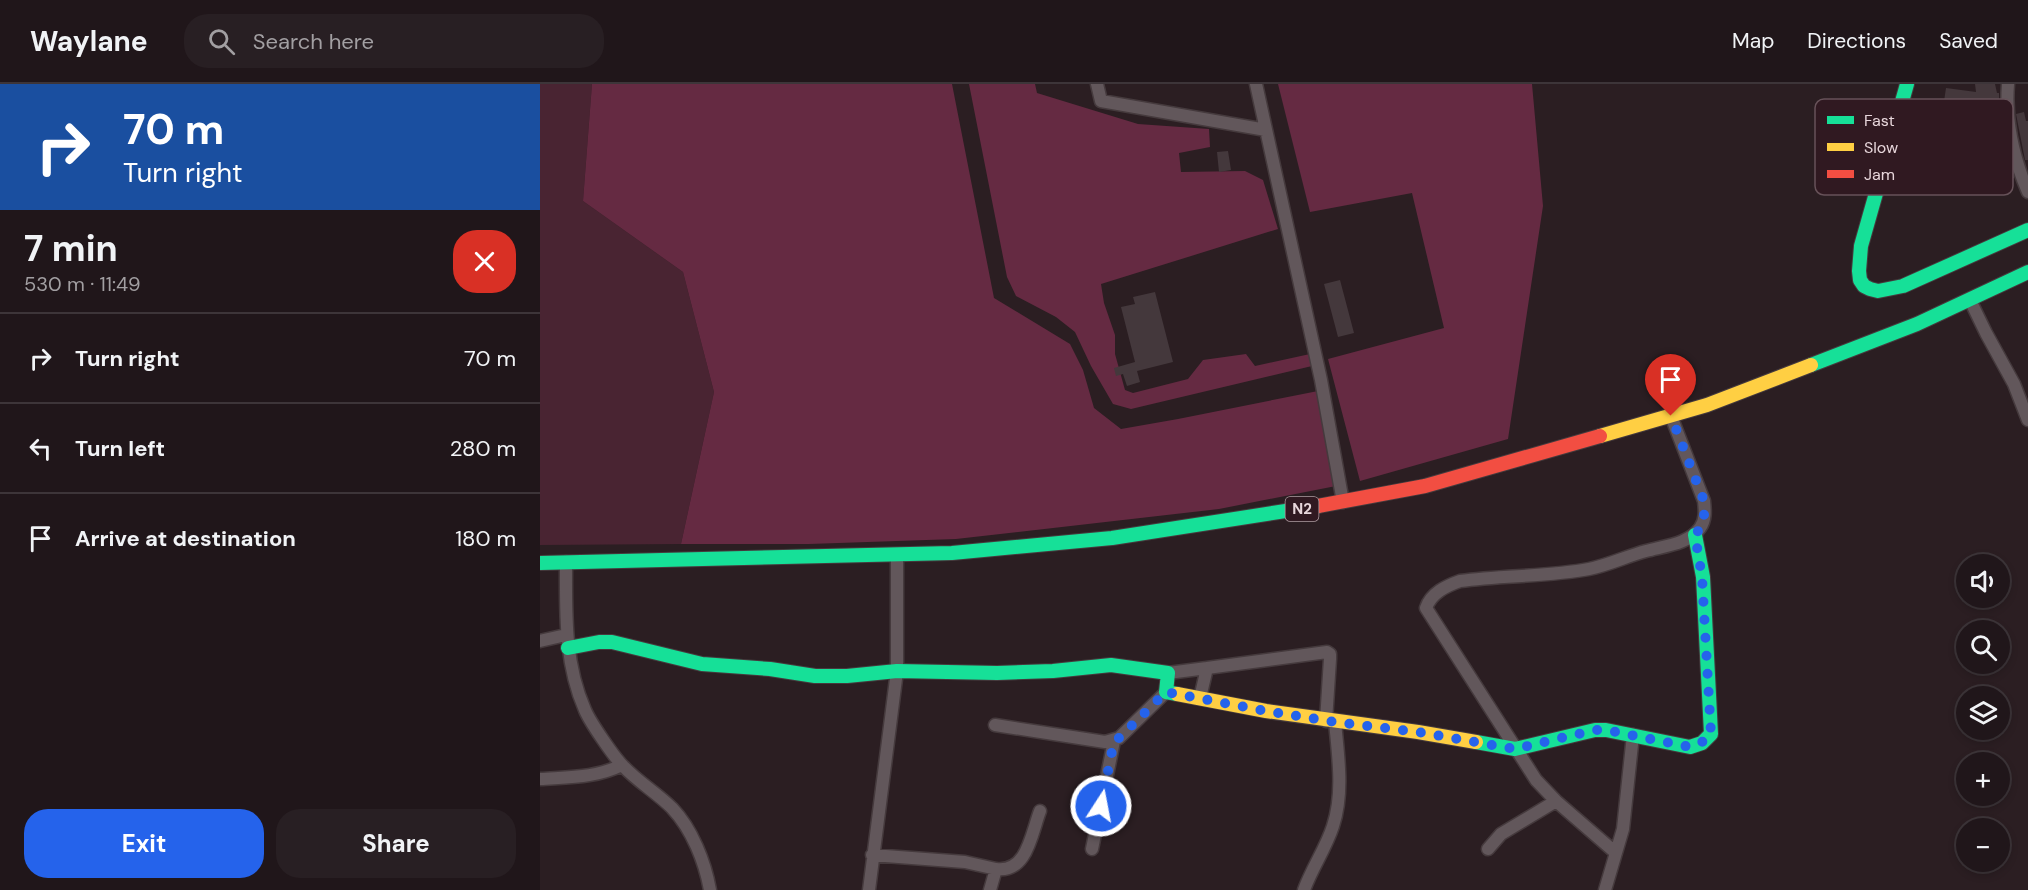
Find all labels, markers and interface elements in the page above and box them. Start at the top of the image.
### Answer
search box [184,14,604,68]
text: Waylane [30,23,148,60]
icon: search [205,25,238,58]
text: Search here [253,27,374,56]
text: Map [1732,27,1774,55]
text: Directions [1807,27,1906,55]
text: Saved [1939,27,1998,55]
legend [1815,99,2013,195]
text: 70 m [123,102,224,157]
icon: right [24,108,102,186]
text: Fast [1864,110,1895,131]
text: Slow [1864,137,1898,158]
text: Turn right [123,155,243,190]
text: Jam [1864,164,1895,185]
text: 7 min [24,225,118,272]
button: close [453,230,516,293]
text: 530 m · 11:49 [24,271,141,297]
icon: right [24,342,57,375]
text: Turn right [75,344,180,373]
text: 70 m [464,344,516,373]
pin [1645,354,1696,416]
icon: arrive [1654,363,1687,396]
icon: left [24,432,57,465]
text: Turn left [75,434,165,463]
text: 280 m [450,434,516,463]
road number: N2 [1286,497,1318,521]
icon: arrive [24,522,57,555]
text: Arrive at destination [75,524,296,553]
text: 180 m [455,524,516,553]
map controls [1956,554,2010,872]
button: sound [1956,554,2010,608]
button: search [1956,620,2010,674]
button: layers [1956,686,2010,740]
button: + [1956,752,2010,806]
position arrow [1069,774,1133,838]
button: Exit [24,809,264,878]
button: Share [276,809,516,878]
button: − [1956,818,2010,872]

